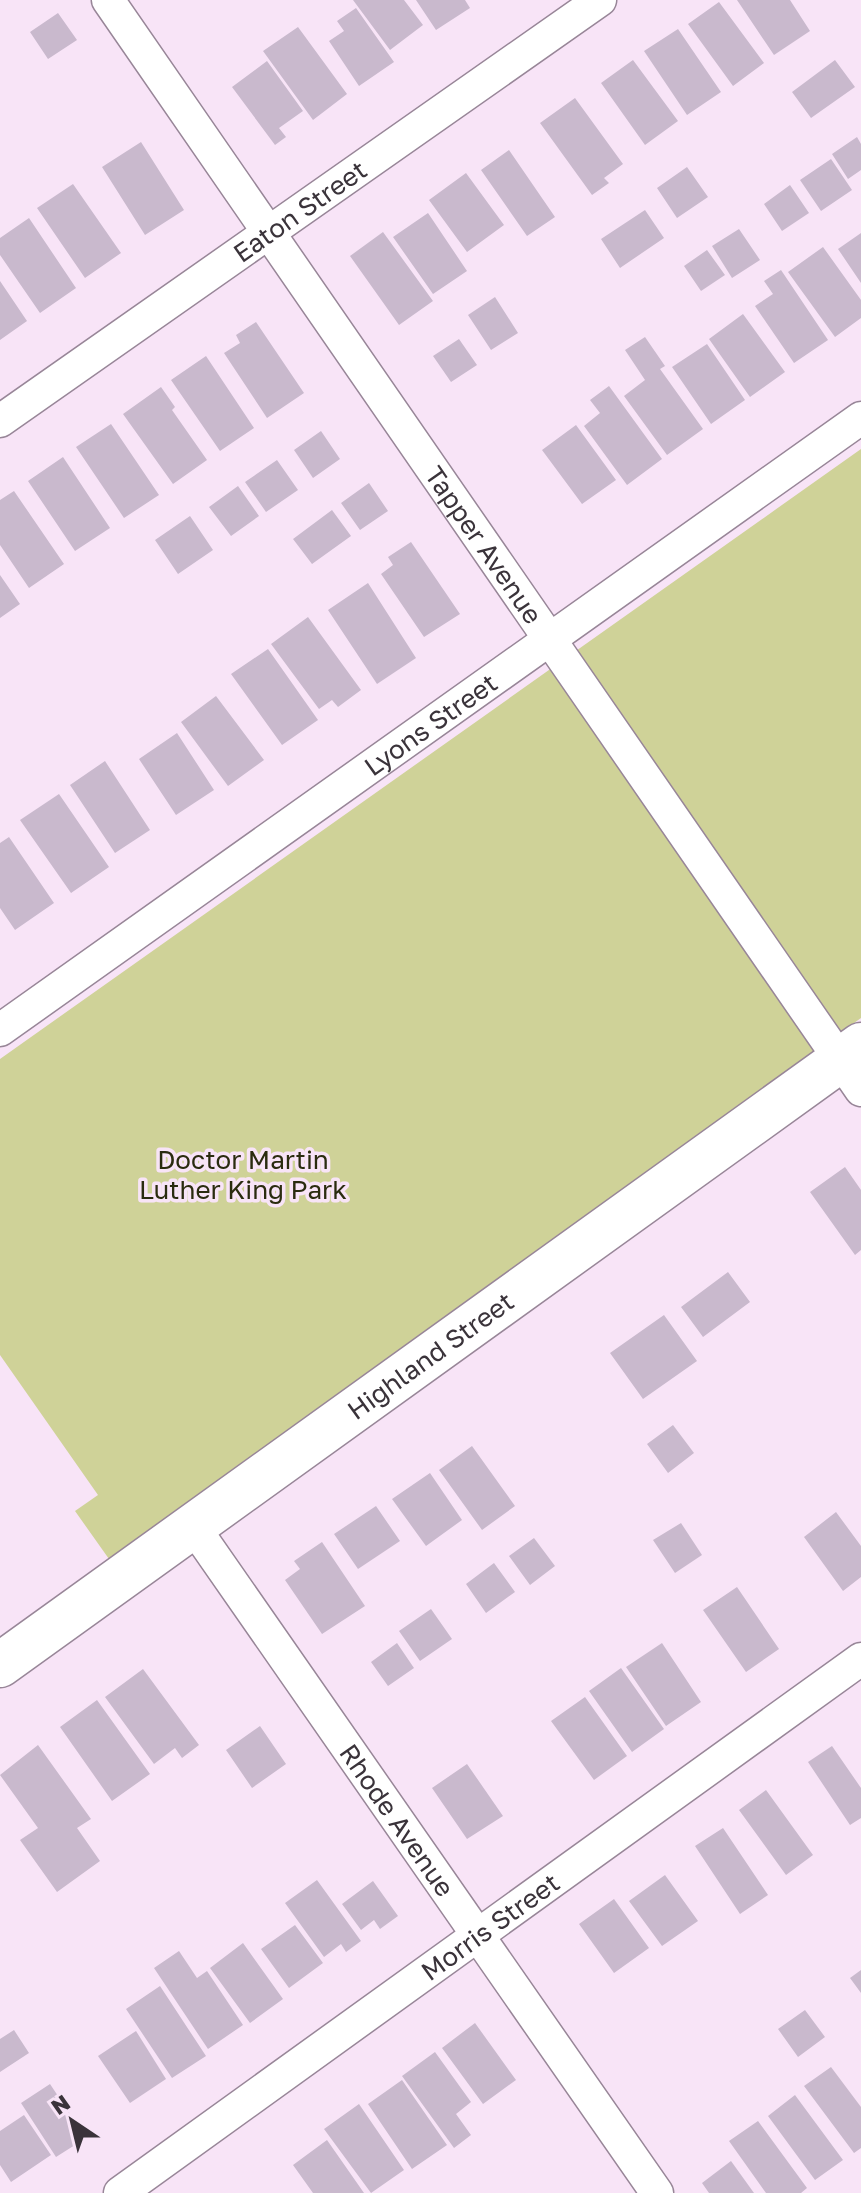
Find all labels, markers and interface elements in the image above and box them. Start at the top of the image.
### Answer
street label: Eaton Street [227,153,372,268]
street label: Tapper Avenue [419,460,549,629]
street label: Lyons Street [358,666,503,782]
park label: Doctor Martin Luther King Park [139,1144,347,1205]
street label: Highland Street [341,1285,519,1426]
street label: Rhode Avenue [334,1738,461,1902]
street label: Morris Street [415,1866,565,1986]
north arrow [32,2081,112,2161]
text: N [46,2088,75,2120]

